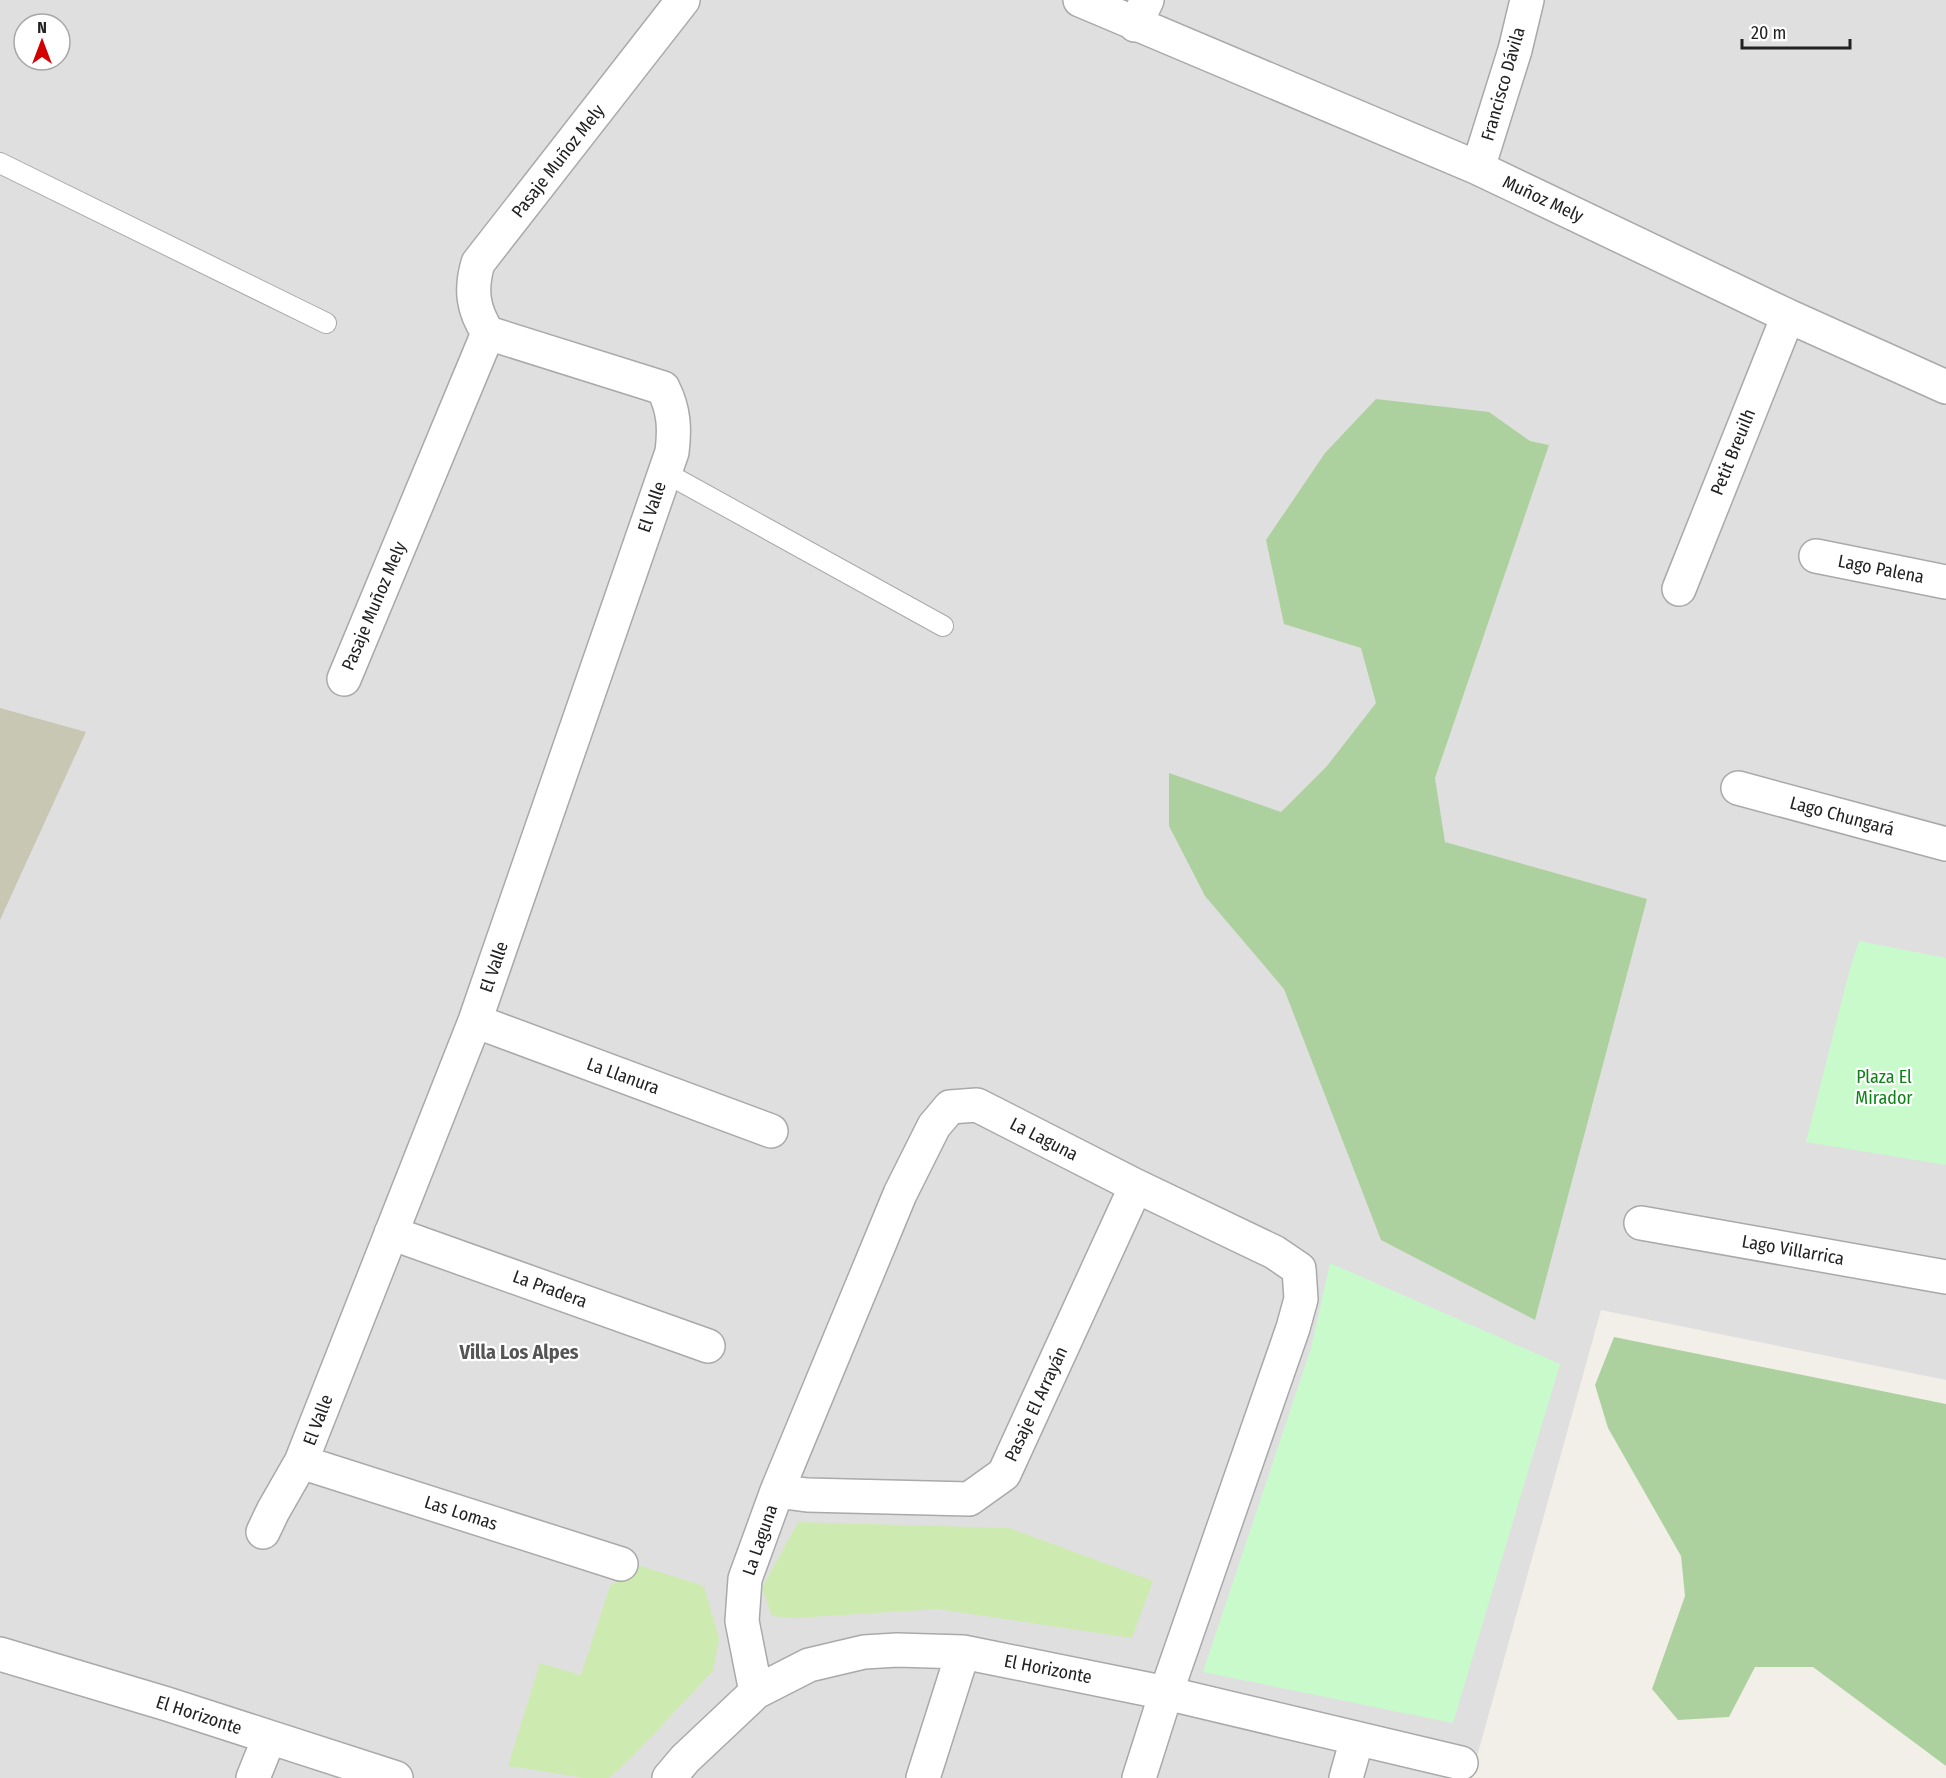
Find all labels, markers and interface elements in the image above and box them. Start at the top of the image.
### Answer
north arrow [12,12,72,72]
scale bar [1742,12,1850,50]
text: N [37,18,47,37]
text: 20 m [1751,22,1786,44]
street label: Francisco Dávila [1476,25,1530,143]
street label: Pasaje Muñoz Mely [507,100,609,222]
street label: Muñoz Mely [1499,171,1587,227]
street label: Petit Breuilh [1706,406,1760,498]
street label: El Valle [633,478,671,535]
street label: Pasaje Muñoz Mely [337,538,411,674]
street label: Lago Palena [1836,550,1926,588]
street label: Lago Chungará [1787,792,1897,841]
street label: El Valle [475,938,513,995]
street label: La Llanura [584,1053,662,1099]
park label: Plaza El Mirador [1855,1066,1913,1109]
street label: La Laguna [1006,1113,1082,1166]
street label: Lago Villarrica [1740,1230,1846,1270]
street label: La Pradera [510,1265,590,1313]
district label: Villa Los Alpes [458,1340,579,1364]
street label: Pasaje El Arrayán [1000,1343,1072,1465]
street label: El Valle [298,1391,338,1449]
street label: Las Lomas [422,1491,501,1535]
street label: La Laguna [738,1502,782,1578]
street label: El Horizonte [1002,1650,1094,1688]
street label: El Horizonte [153,1691,245,1739]

